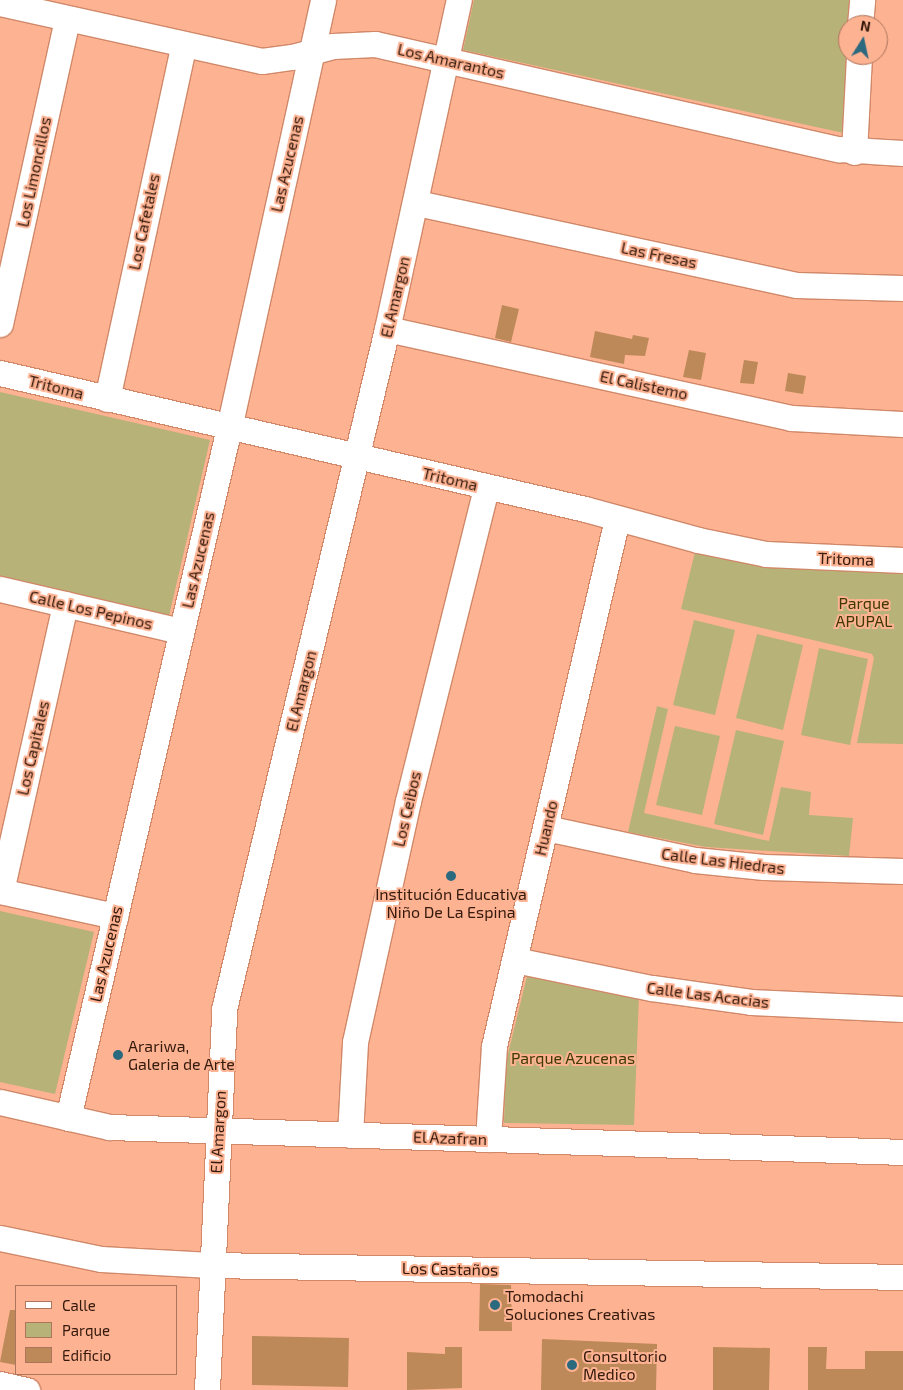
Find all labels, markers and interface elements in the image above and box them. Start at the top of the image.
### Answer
north arrow [838,15,888,65]
text: N [859,16,872,35]
street label: Los Amarantos [395,39,507,83]
street label: Las Azucenas [267,114,307,214]
street label: Los Limoncillos [13,115,55,229]
street label: Los Cafetales [124,172,164,272]
street label: Las Fresas [619,238,699,272]
street label: El Amargon [376,254,414,340]
street label: El Calistemo [598,366,690,404]
street label: Tritoma [26,371,86,403]
street label: Tritoma [420,463,480,495]
street label: Las Azucenas [178,510,218,610]
street label: Tritoma [818,548,874,570]
street label: Calle Los Pepinos [27,586,155,634]
park label: Parque APUPAL [835,593,893,631]
street label: El Amargon [282,648,320,734]
street label: Los Capitales [13,699,53,797]
street label: Los Ceibos [389,769,425,849]
street label: Huando [530,798,562,858]
street label: Calle Las Hiedras [660,844,786,878]
marker: Institución Educativa Niño De La Espina [445,870,457,882]
place label: Institución Educativa Niño De La Espina [375,884,527,922]
street label: Las Azucenas [86,904,126,1004]
street label: Calle Las Acacias [646,978,770,1012]
place label: Arariwa, Galeria de Arte [128,1036,235,1074]
park label: Parque Azucenas [511,1048,635,1068]
marker: Arariwa, Galeria de Arte [112,1049,124,1061]
street label: El Amargon [206,1090,230,1174]
street label: El Azafran [412,1127,488,1149]
street label: Los Castaños [402,1259,498,1279]
legend [15,1285,178,1375]
place label: Tomodachi Soluciones Creativas [505,1286,655,1324]
text: Calle [62,1296,96,1314]
marker: Tomodachi Soluciones Creativas [489,1299,501,1311]
text: Parque [62,1321,110,1339]
text: Edificio [62,1346,111,1364]
place label: Consultorio Medico [583,1346,667,1384]
marker: Consultorio Medico [565,1358,579,1372]

